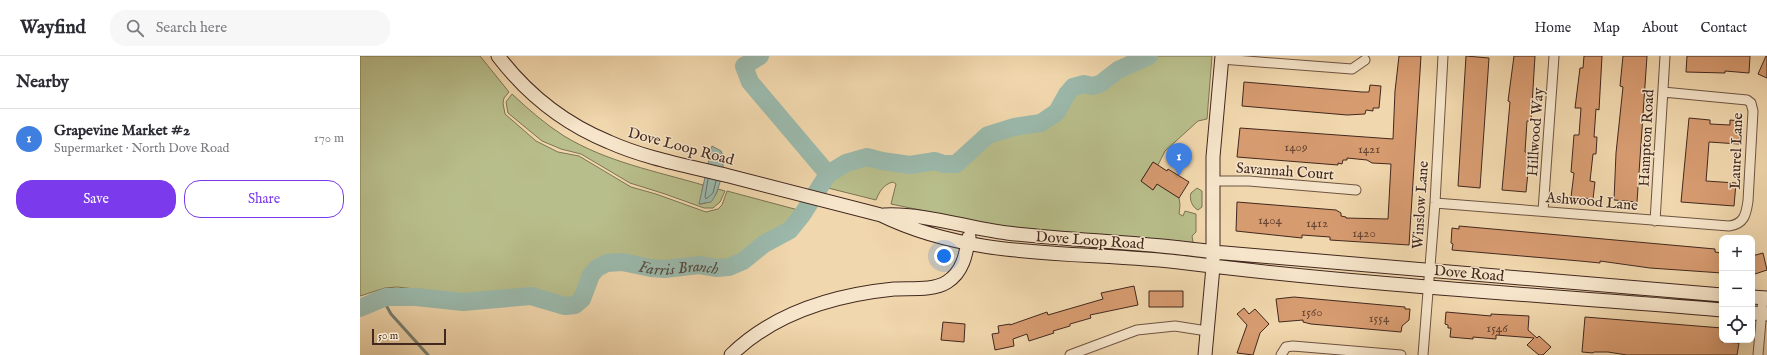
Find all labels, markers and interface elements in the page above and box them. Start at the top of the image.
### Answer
search box [110,10,390,46]
text: Wayfind [20,16,86,40]
icon: search [124,17,146,39]
text: Search here [156,18,227,37]
text: Home [1535,19,1571,37]
text: Map [1593,19,1620,37]
text: About [1642,19,1678,37]
text: Contact [1700,19,1747,37]
text: Nearby [16,72,69,93]
street label: Hillwood Way [1523,86,1548,177]
street label: Hampton Road [1634,88,1659,187]
street label: Laurel Lane [1726,112,1747,190]
text: Grapevine Market #2 [54,121,190,140]
street label: Dove Loop Road [626,123,737,170]
text: 1 [27,130,31,147]
text: 170 m [314,130,344,147]
house number: 1409 [1284,139,1308,156]
text: Supermarket · North Dove Road [54,140,229,157]
house number: 1421 [1358,141,1380,158]
pin: 1 [1166,143,1192,176]
street label: Savannah Court [1235,159,1335,184]
street label: Winslow Lane [1408,160,1433,250]
button: Save [16,180,176,218]
button: Share [184,180,344,218]
street label: Ashwood Lane [1544,188,1639,215]
house number: 1404 [1258,212,1283,229]
house number: 1412 [1306,215,1328,232]
house number: 1420 [1352,225,1376,242]
street label: Dove Loop Road [1035,227,1146,254]
map controls [1719,235,1755,343]
button: + [1719,235,1755,271]
your location [934,246,954,266]
water label: Farris Branch [636,257,720,281]
street label: Dove Road [1433,261,1506,286]
button: − [1719,271,1755,307]
house number: 1560 [1301,304,1323,321]
button: locate [1719,307,1755,343]
house number: 1554 [1369,310,1390,327]
house number: 1546 [1486,320,1508,337]
scale bar [372,327,446,346]
text: 50 m [378,329,398,343]

